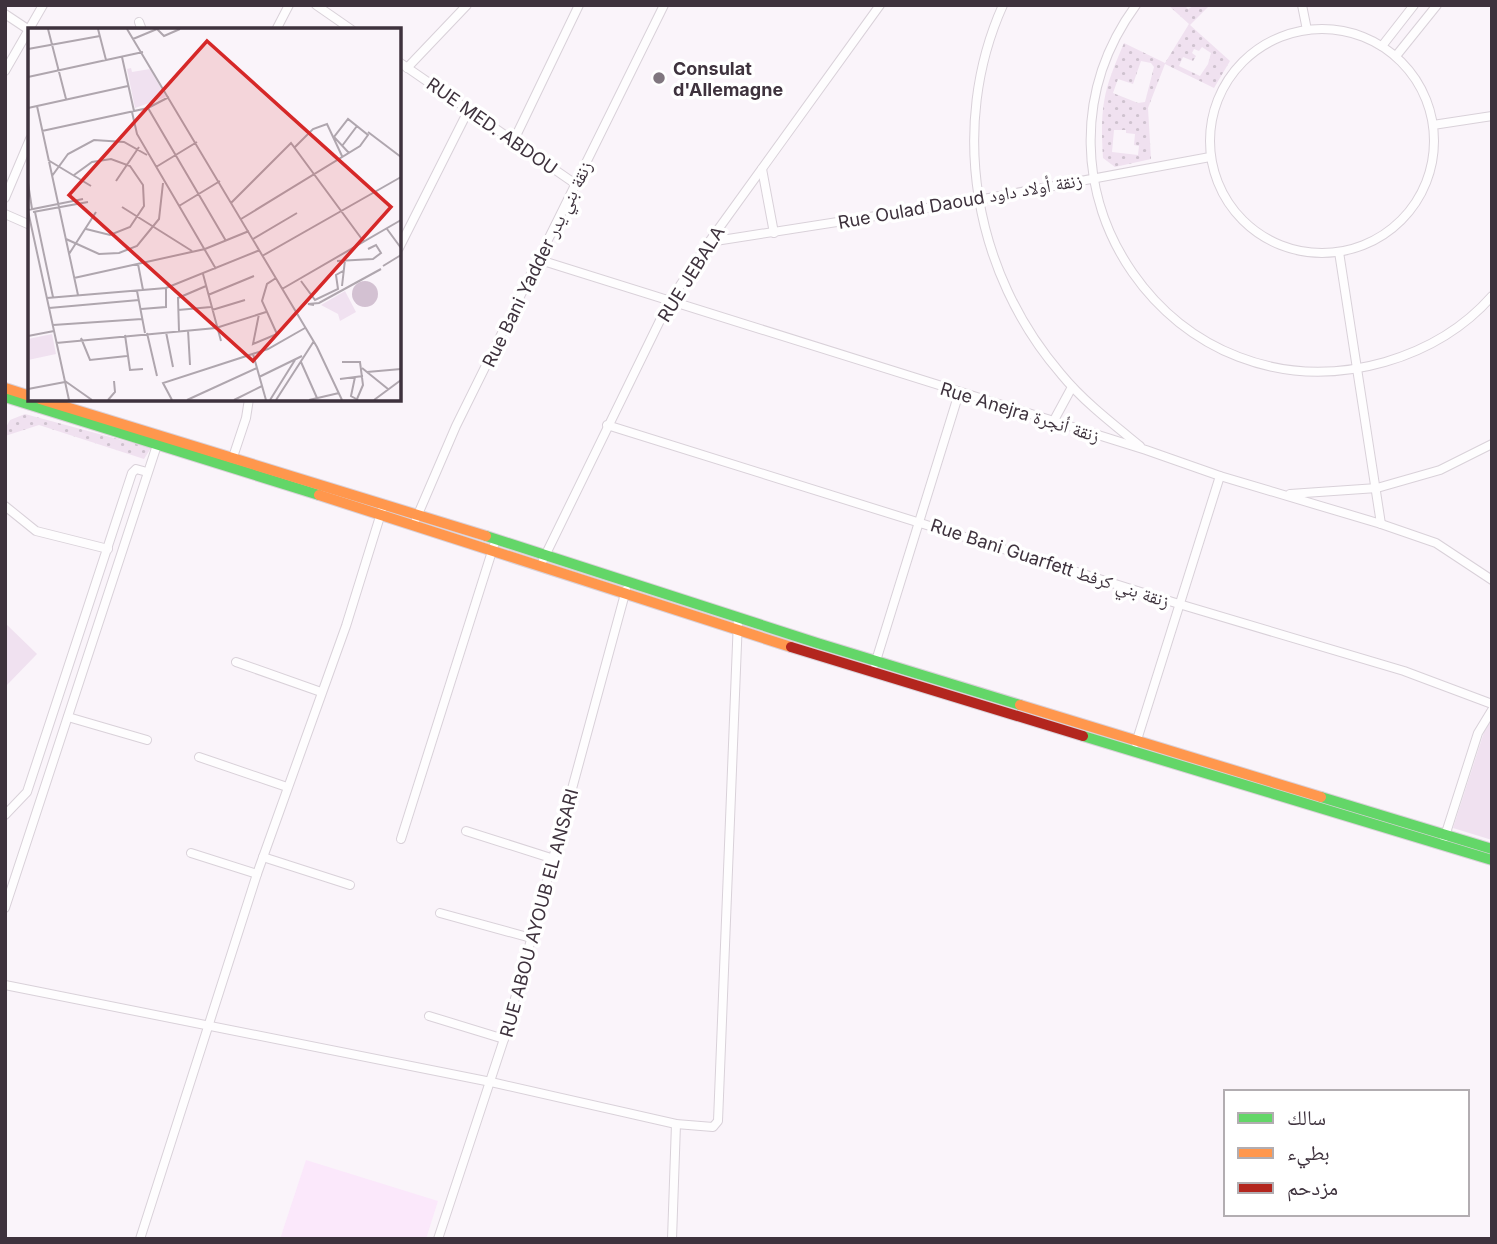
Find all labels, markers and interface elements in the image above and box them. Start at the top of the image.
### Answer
inset map [28,28,401,401]
place label: Consulat d'Allemagne [673,58,783,100]
marker: Consulat d'Allemagne [651,70,667,86]
street label: RUE MED. ABDOU [423,73,561,179]
street label: Rue Bani Yadder زنقة بني يدر [478,158,600,372]
street label: Rue Oulad Daoud زنقة أولاد داود [836,169,1084,233]
street label: RUE JEBALA [653,222,729,326]
street label: Rue Anejra زنقة أنجرة [938,378,1102,446]
street label: Rue Bani Guarfett زنقة بني كرفط [926,514,1172,616]
street label: RUE ABOU AYOUB EL ANSARI [496,786,582,1040]
legend [1224,1090,1469,1216]
text: سالك [1287,1105,1326,1130]
text: بطيء [1287,1140,1330,1169]
text: مزدحم [1287,1175,1338,1202]

